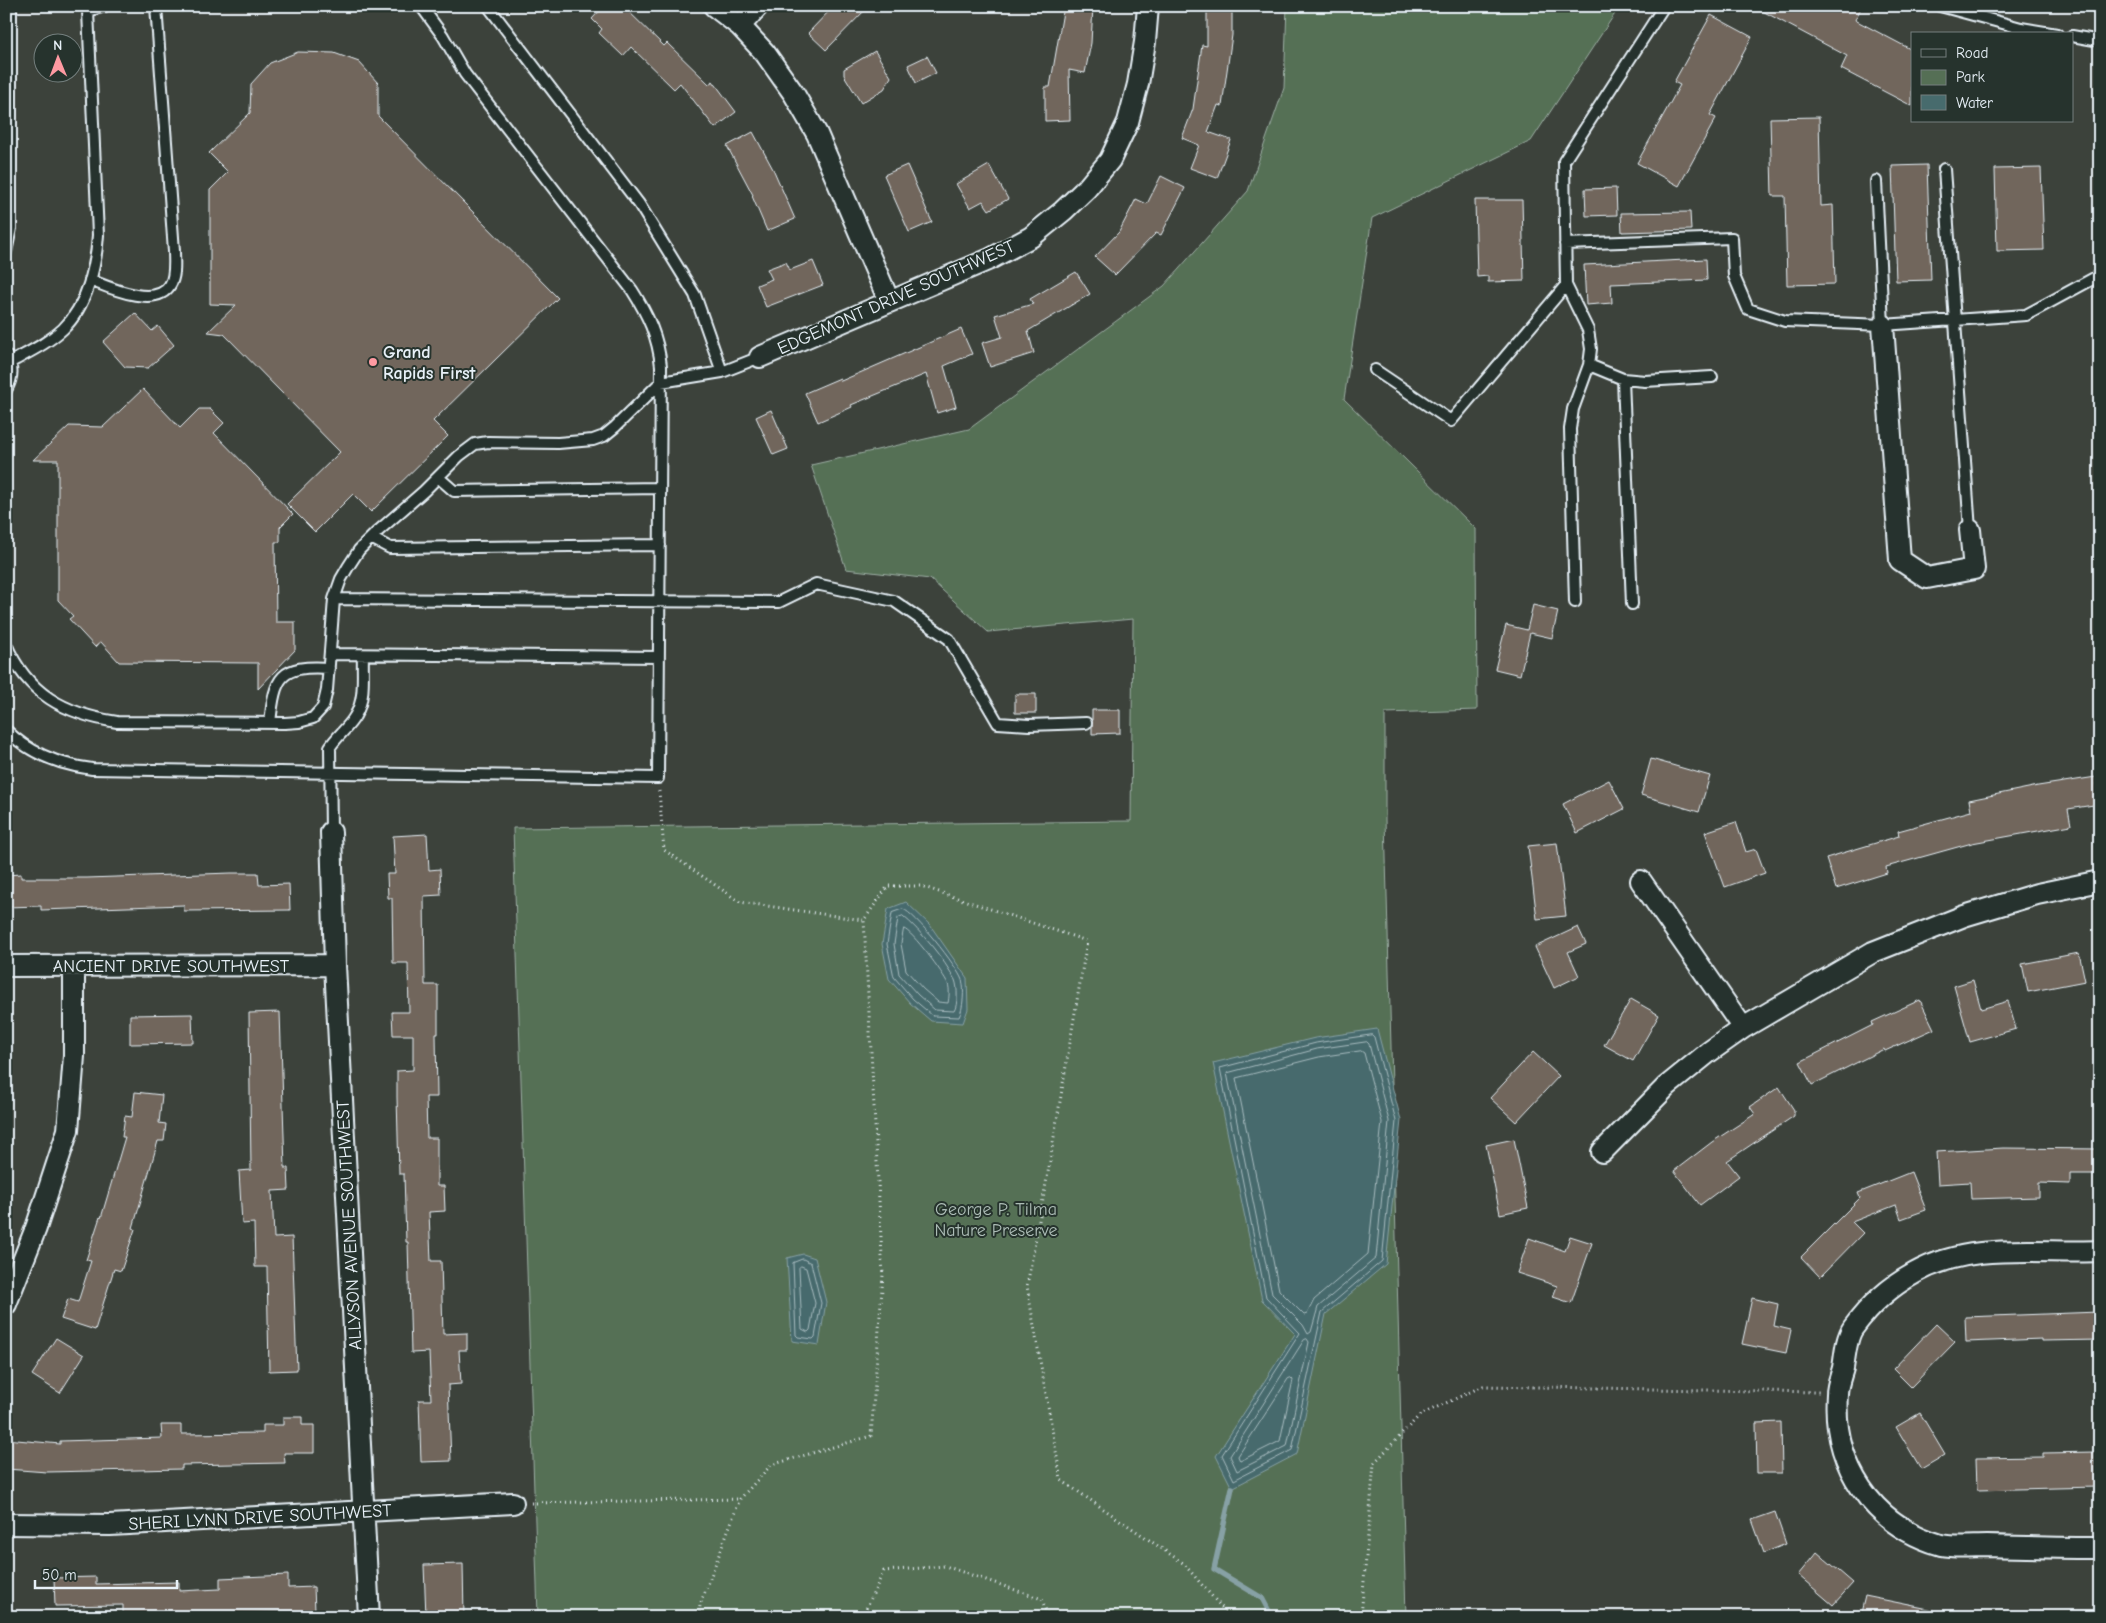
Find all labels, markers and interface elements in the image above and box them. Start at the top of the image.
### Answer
north arrow [32,32,82,82]
legend [1911,32,2074,122]
text: N [53,37,62,54]
text: Road [1956,44,1988,62]
text: Park [1956,68,1985,86]
text: Water [1956,94,1993,112]
street label: EDGEMONT DRIVE SOUTHWEST [774,235,1019,359]
place label: Grand Rapids First [383,342,477,384]
marker: Grand Rapids First [367,356,379,368]
street label: ANCIENT DRIVE SOUTHWEST [53,956,290,977]
street label: ALLYSON AVENUE SOUTHWEST [332,1099,367,1351]
park label: George P. Tilma Nature Preserve [935,1199,1058,1241]
street label: SHERI LYNN DRIVE SOUTHWEST [128,1500,393,1535]
scale bar [35,1558,178,1590]
text: 50 m [42,1566,77,1584]

